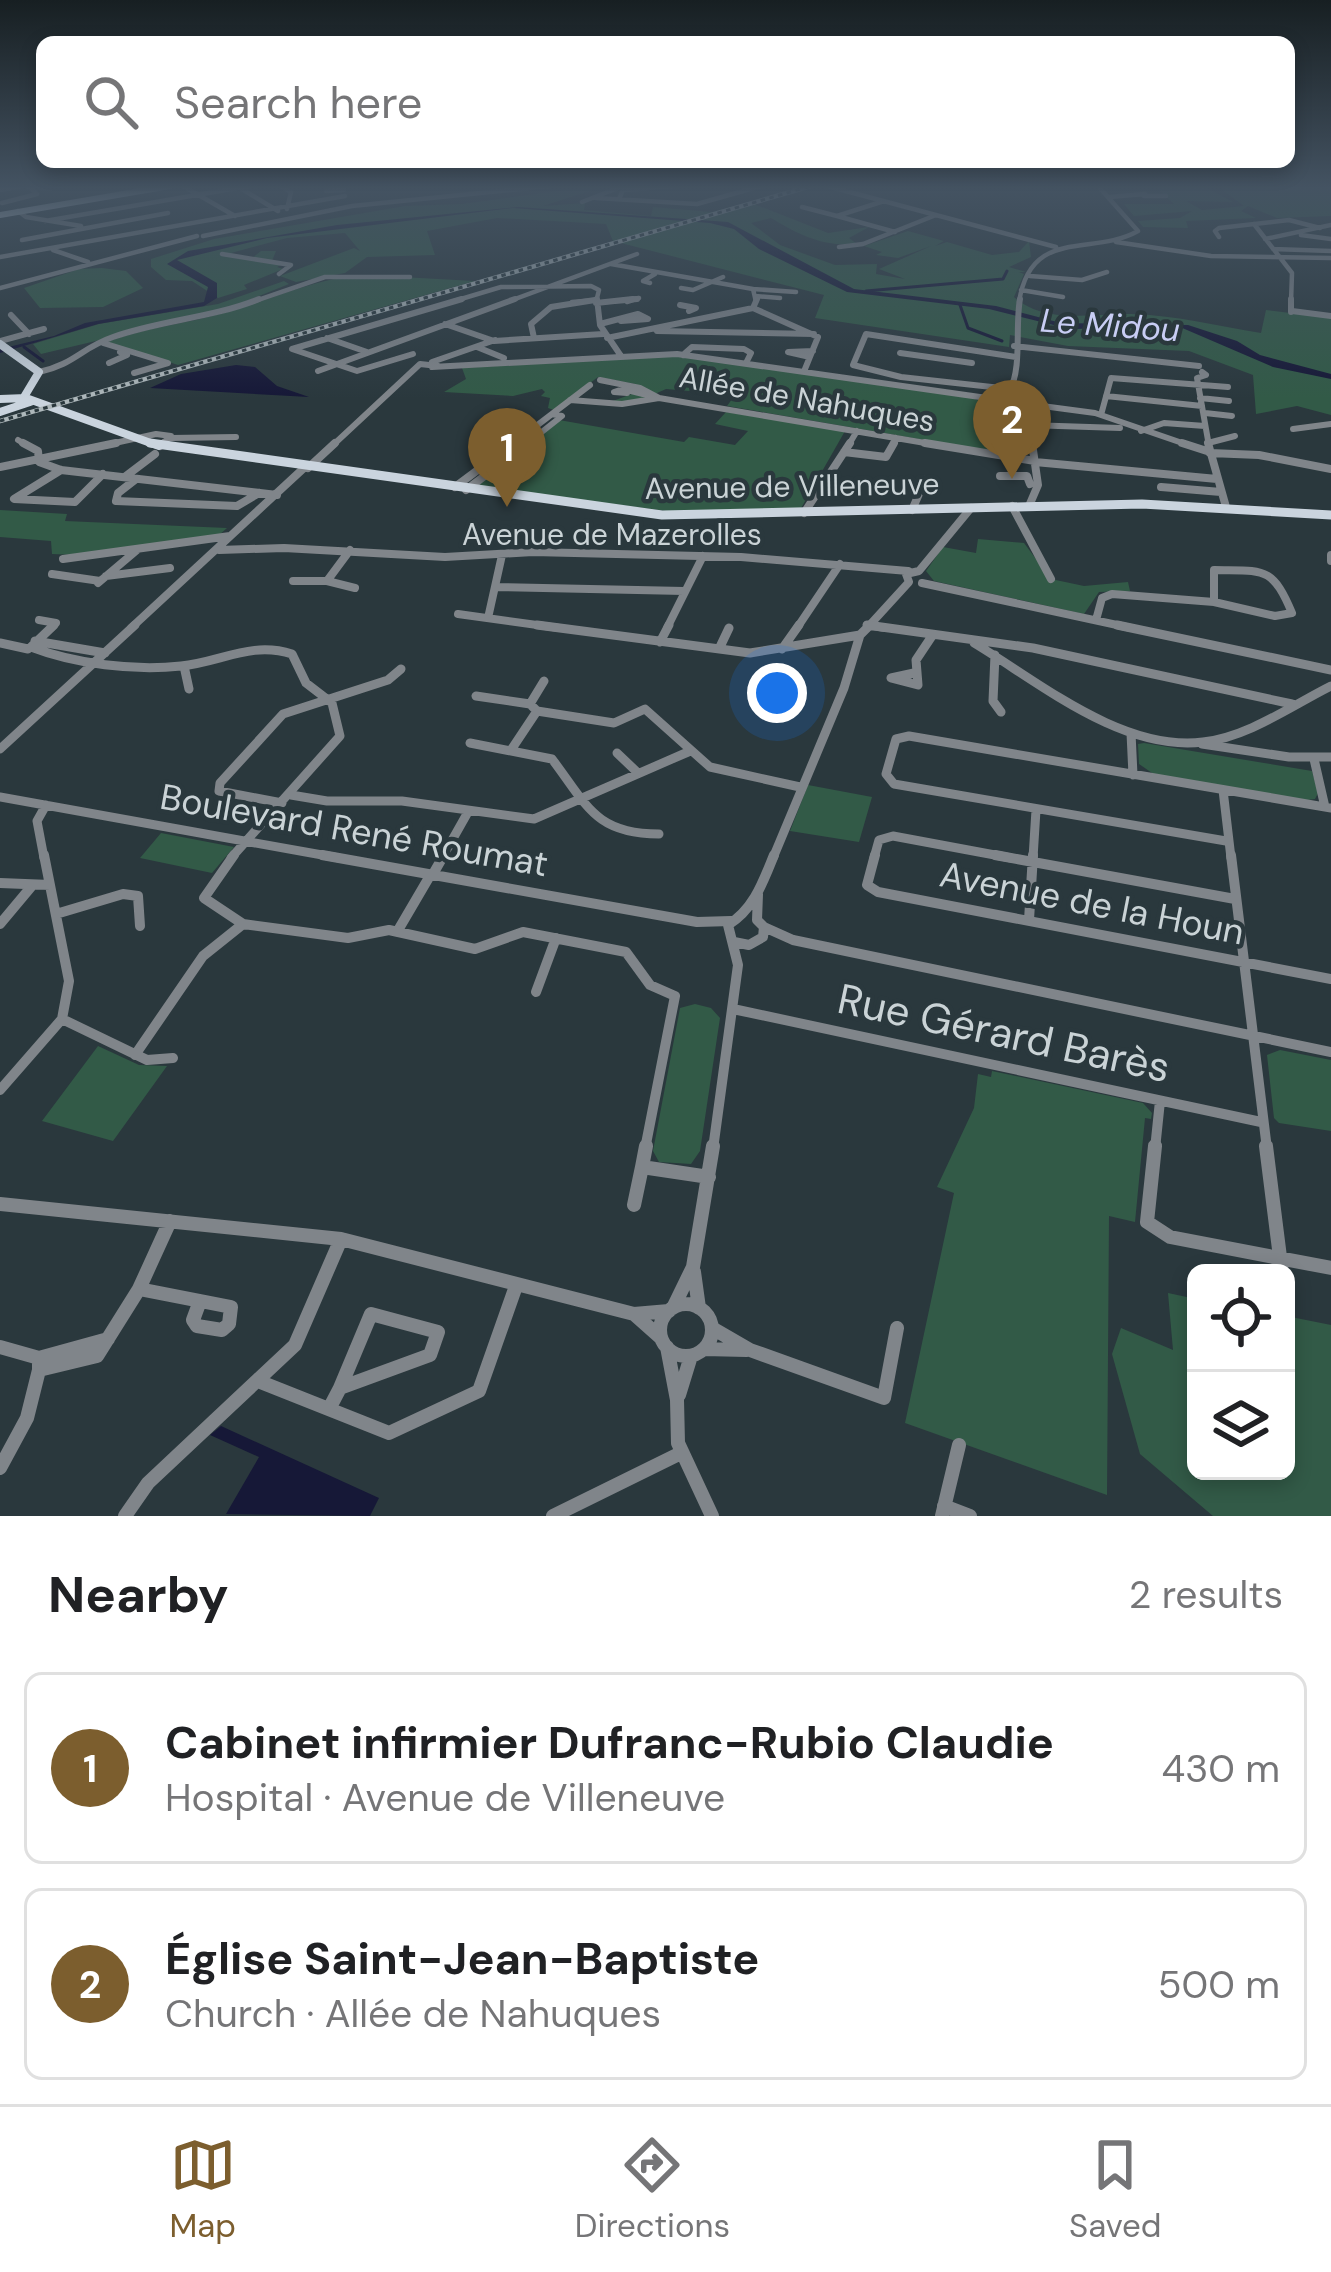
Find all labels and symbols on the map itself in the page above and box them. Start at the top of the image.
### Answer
water label: Le Midou [1039,299,1181,351]
street label: Allée de Nahuques [676,357,938,441]
pin: 2 [973,380,1051,479]
pin: 1 [468,408,546,507]
street label: Avenue de Villeneuve [644,464,940,508]
street label: Avenue de Mazerolles [462,515,762,554]
your location [747,663,807,723]
street label: Boulevard René Roumat [156,773,552,887]
street label: Avenue de la Houn [936,850,1248,956]
street label: Rue Gérard Barès [833,971,1175,1095]

